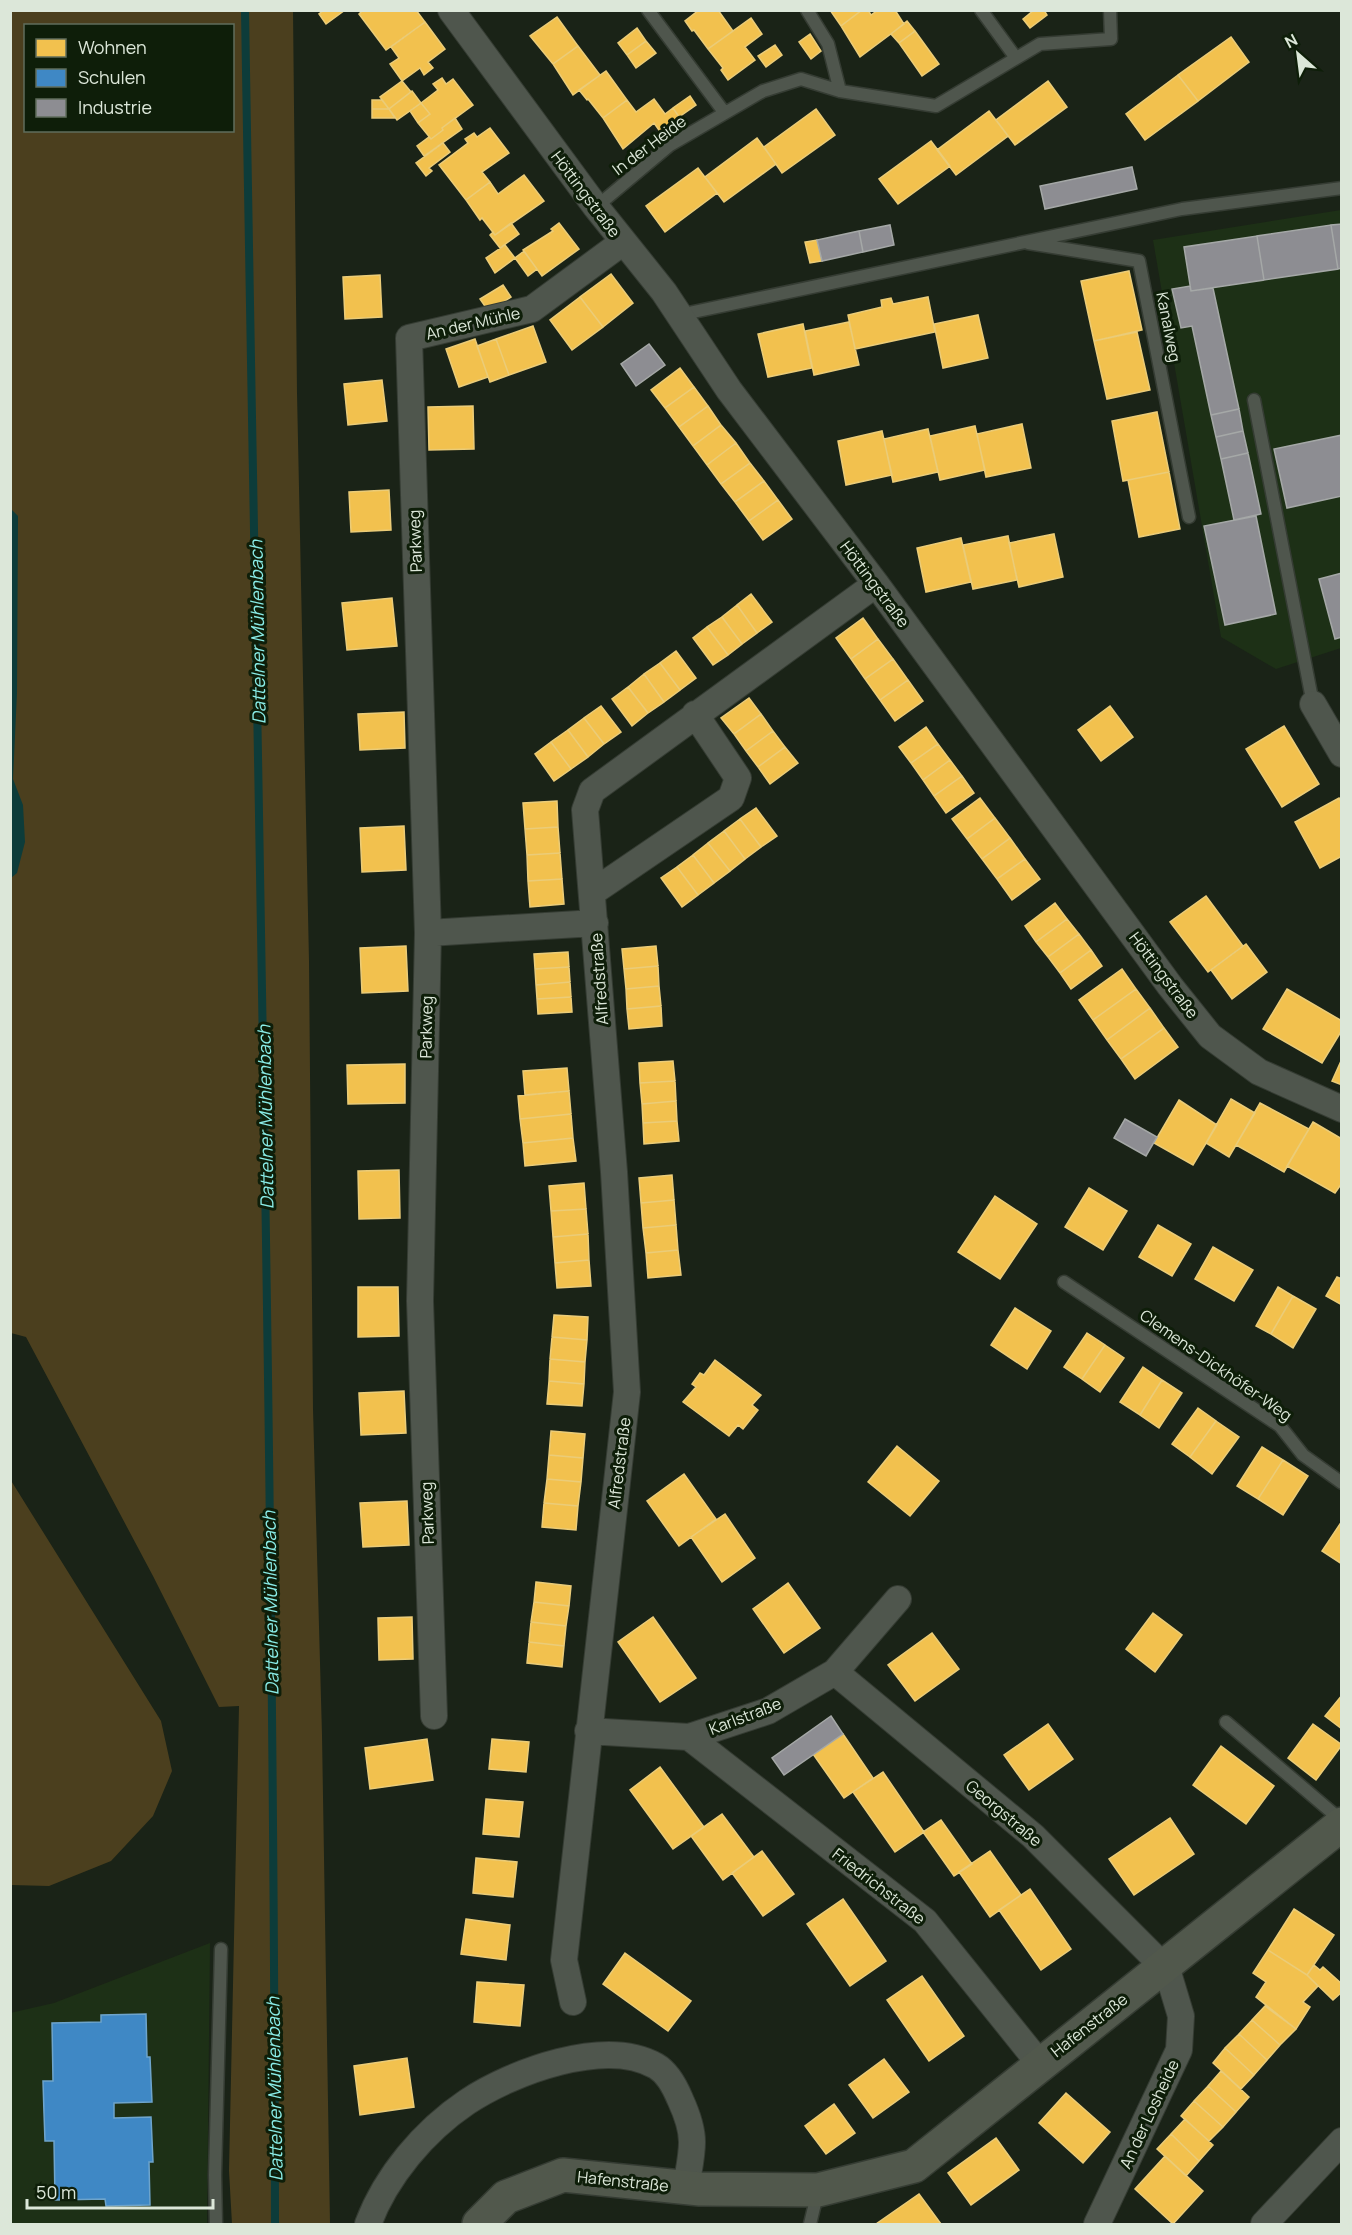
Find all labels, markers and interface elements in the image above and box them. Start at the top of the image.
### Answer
legend [24,24,234,132]
north arrow [1268,24,1328,84]
text: N [1281,28,1301,53]
text: Wohnen [78,35,147,59]
text: Schulen [78,65,146,89]
text: Industrie [78,95,152,119]
street label: In der Heide [608,110,690,180]
street label: Höttingstraße [546,146,626,242]
street label: Kanalweg [1151,290,1187,364]
street label: An der Mühle [424,301,522,345]
street label: Parkweg [403,509,427,573]
street label: Höttingstraße [835,536,915,632]
water label: Dattelner Mühlenbach [243,538,271,724]
street label: Höttingstraße [1124,927,1204,1023]
street label: Alfredstraße [585,932,613,1026]
street label: Parkweg [414,995,438,1059]
water label: Dattelner Mühlenbach [251,1023,279,1209]
street label: Clemens-Dickhöfer-Weg [1136,1304,1296,1426]
street label: Alfredstraße [602,1416,636,1510]
street label: Parkweg [415,1481,439,1545]
water label: Dattelner Mühlenbach [256,1509,284,1695]
street label: Karlstraße [706,1692,784,1740]
street label: Georgstraße [961,1775,1047,1851]
street label: Friedrichstraße [828,1843,930,1929]
street label: Hafenstraße [1046,1988,1132,2062]
water label: Dattelner Mühlenbach [260,1995,288,2181]
street label: An der Losheide [1114,2056,1184,2172]
street label: Hafenstraße [576,2165,670,2197]
scale bar [27,2172,213,2210]
text: 50 m [36,2180,76,2204]

